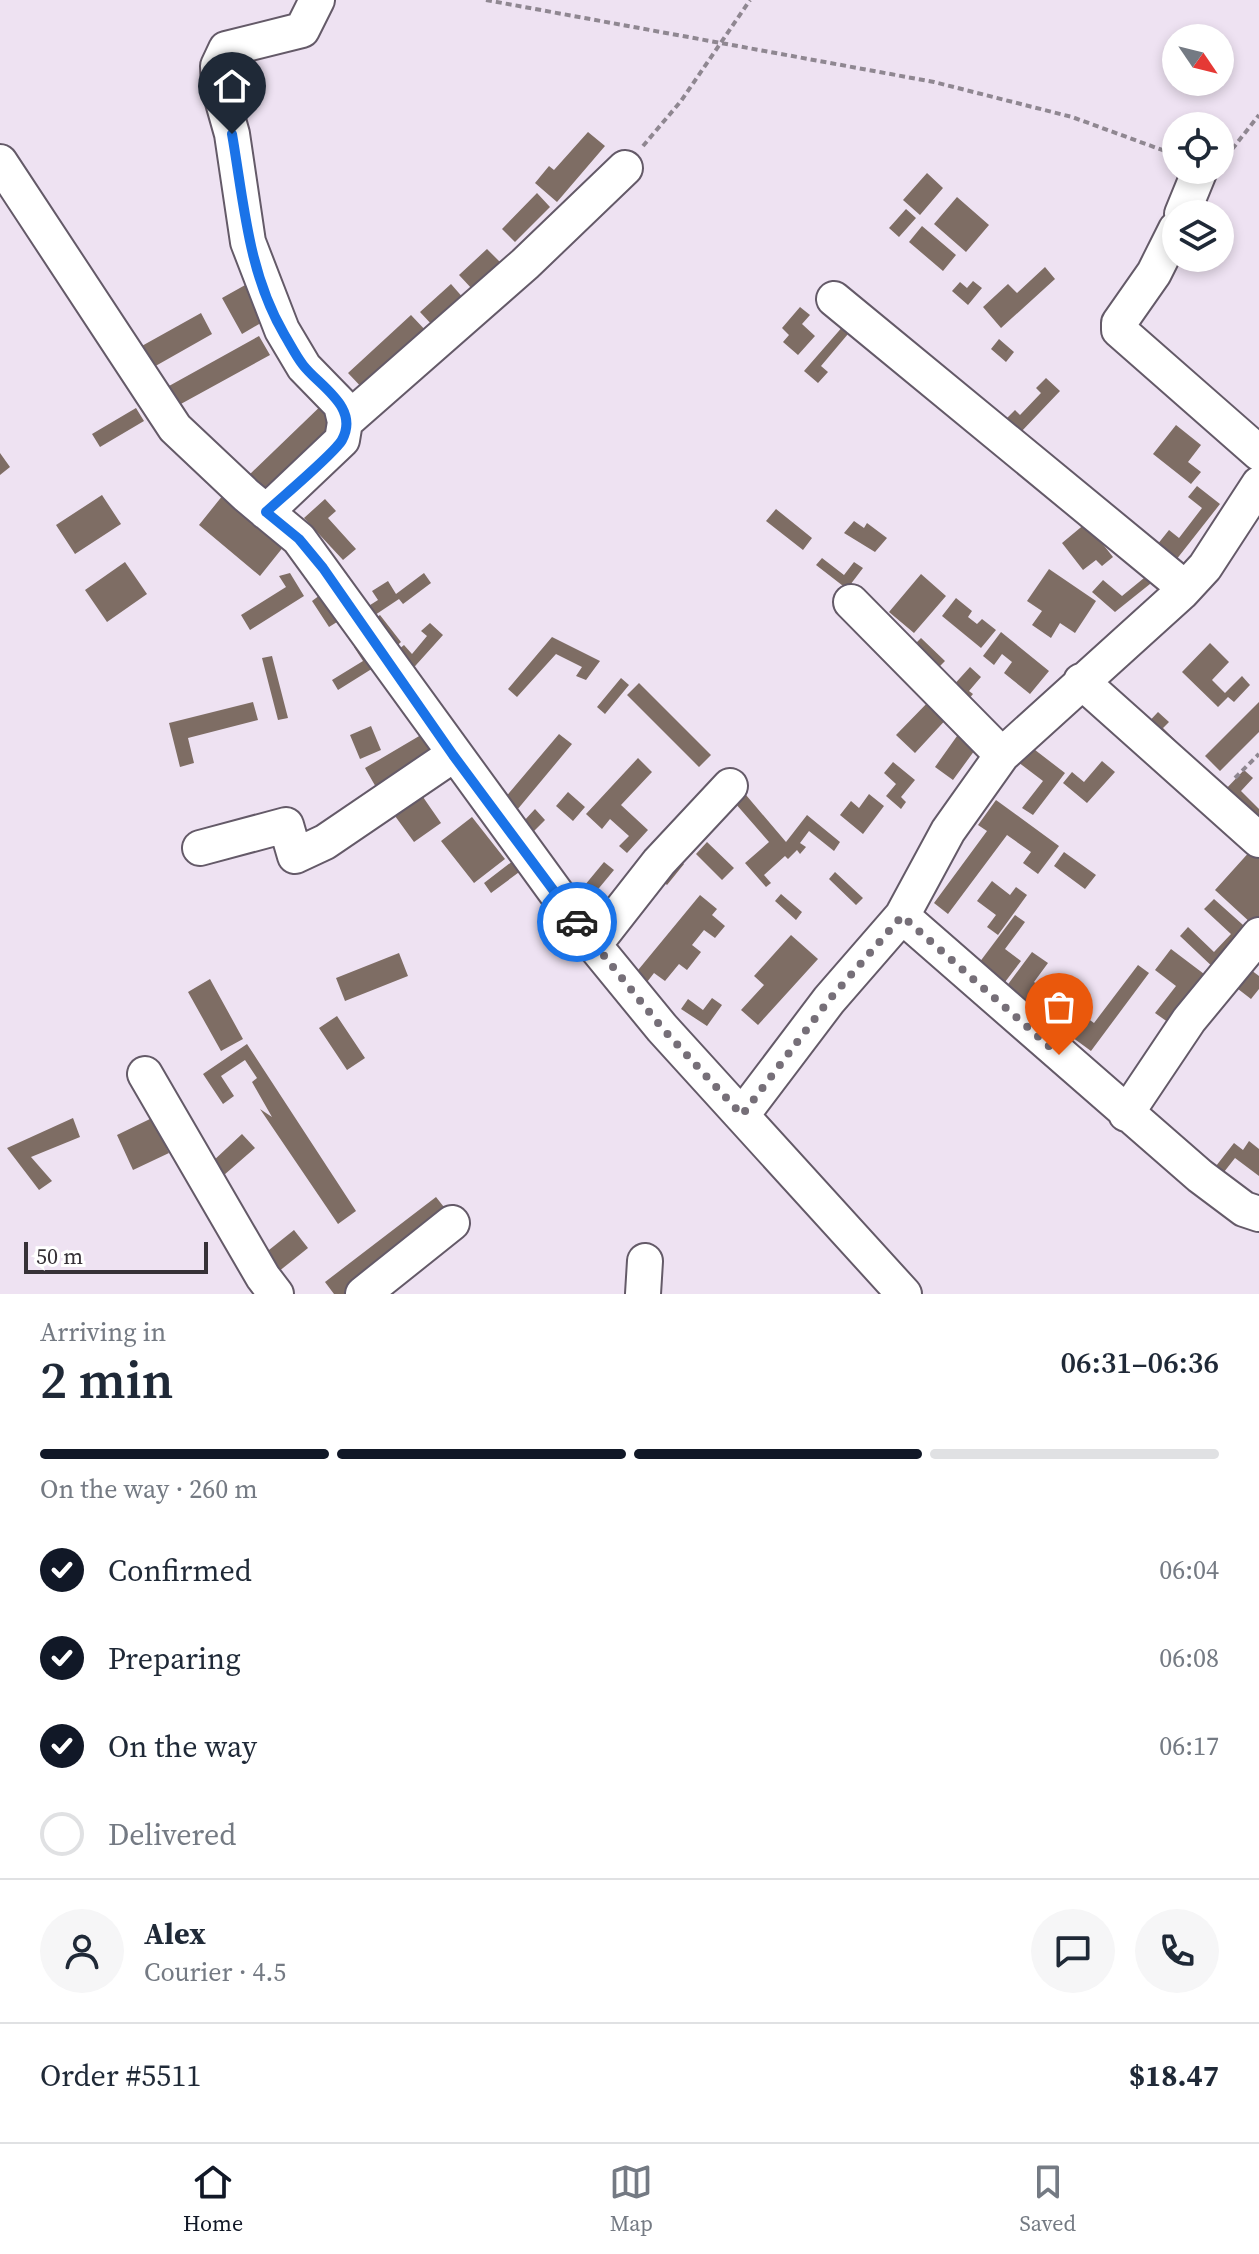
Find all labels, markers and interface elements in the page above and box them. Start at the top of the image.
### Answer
north arrow [1162,24,1234,96]
map controls [1162,24,1234,272]
pin [198,52,266,134]
icon: home [210,64,254,108]
button: locate [1162,112,1234,184]
button: layers [1162,200,1234,272]
courier [537,882,617,962]
icon: car [555,900,599,944]
pin [1025,973,1093,1055]
icon: bag [1037,985,1081,1029]
scale bar [24,1238,208,1274]
text: 50 m [36,1241,83,1271]
text: Arriving in [40,1314,166,1350]
text: 06:31–06:36 [1060,1342,1219,1383]
text: 2 min [40,1344,173,1415]
text: On the way · 260 m [40,1471,258,1507]
icon: check [40,1548,84,1592]
text: Confirmed [108,1550,252,1591]
text: 06:04 [1159,1552,1219,1588]
icon: check [40,1636,84,1680]
text: Preparing [108,1638,241,1679]
text: 06:08 [1159,1640,1219,1676]
icon: check [40,1724,84,1768]
text: On the way [108,1726,257,1767]
text: 06:17 [1159,1728,1219,1764]
text: Delivered [108,1814,236,1855]
button: person [40,1909,124,1993]
button: chat [1031,1909,1115,1993]
button: phone [1135,1909,1219,1993]
text: Alex [144,1913,206,1954]
text: Courier · 4.5 [144,1954,286,1990]
text: Order #5511 [40,2055,201,2096]
text: $18.47 [1129,2055,1219,2096]
tab: Home [183,2160,243,2238]
tab: Map [609,2160,653,2238]
tab: Saved [1020,2160,1076,2238]

